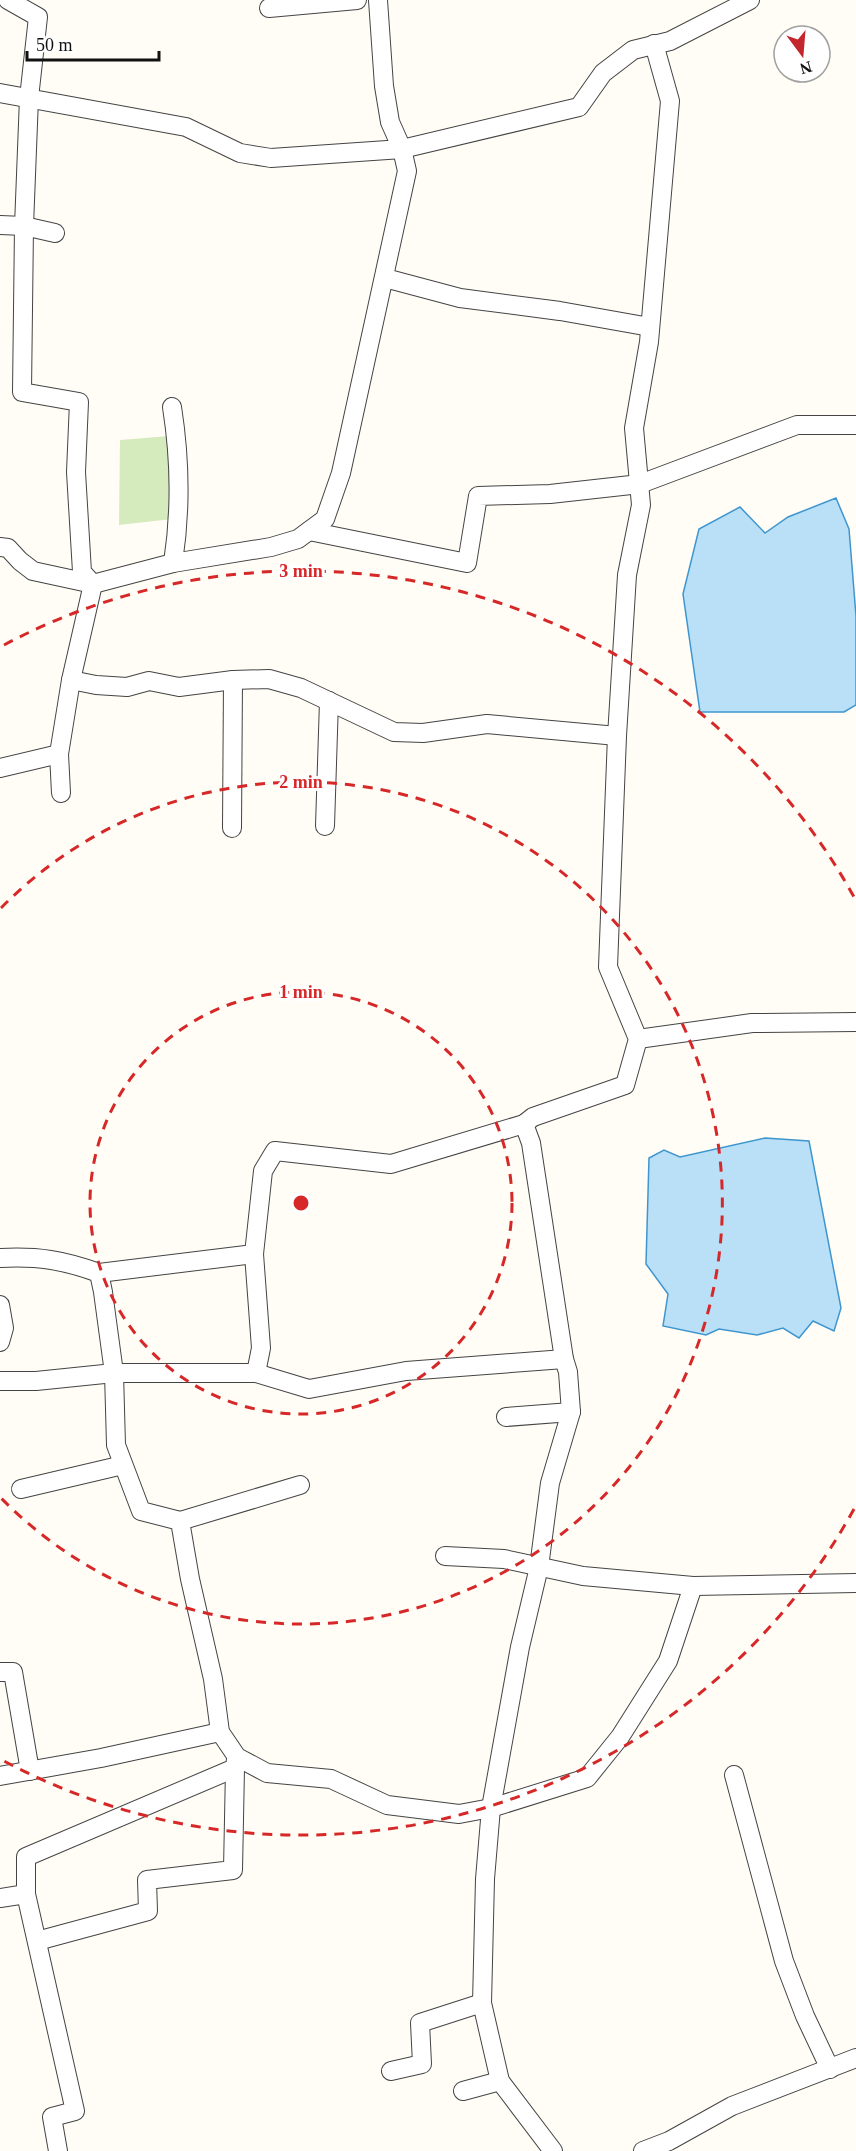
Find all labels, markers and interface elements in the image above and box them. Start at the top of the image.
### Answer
scale bar [27,24,159,62]
north arrow [772,24,832,84]
text: 50 m [36,35,73,55]
text: N [798,58,814,78]
text: 3 min [279,561,323,581]
text: 2 min [279,772,323,792]
text: 1 min [279,982,323,1002]
centre of rings [291,1193,311,1213]

